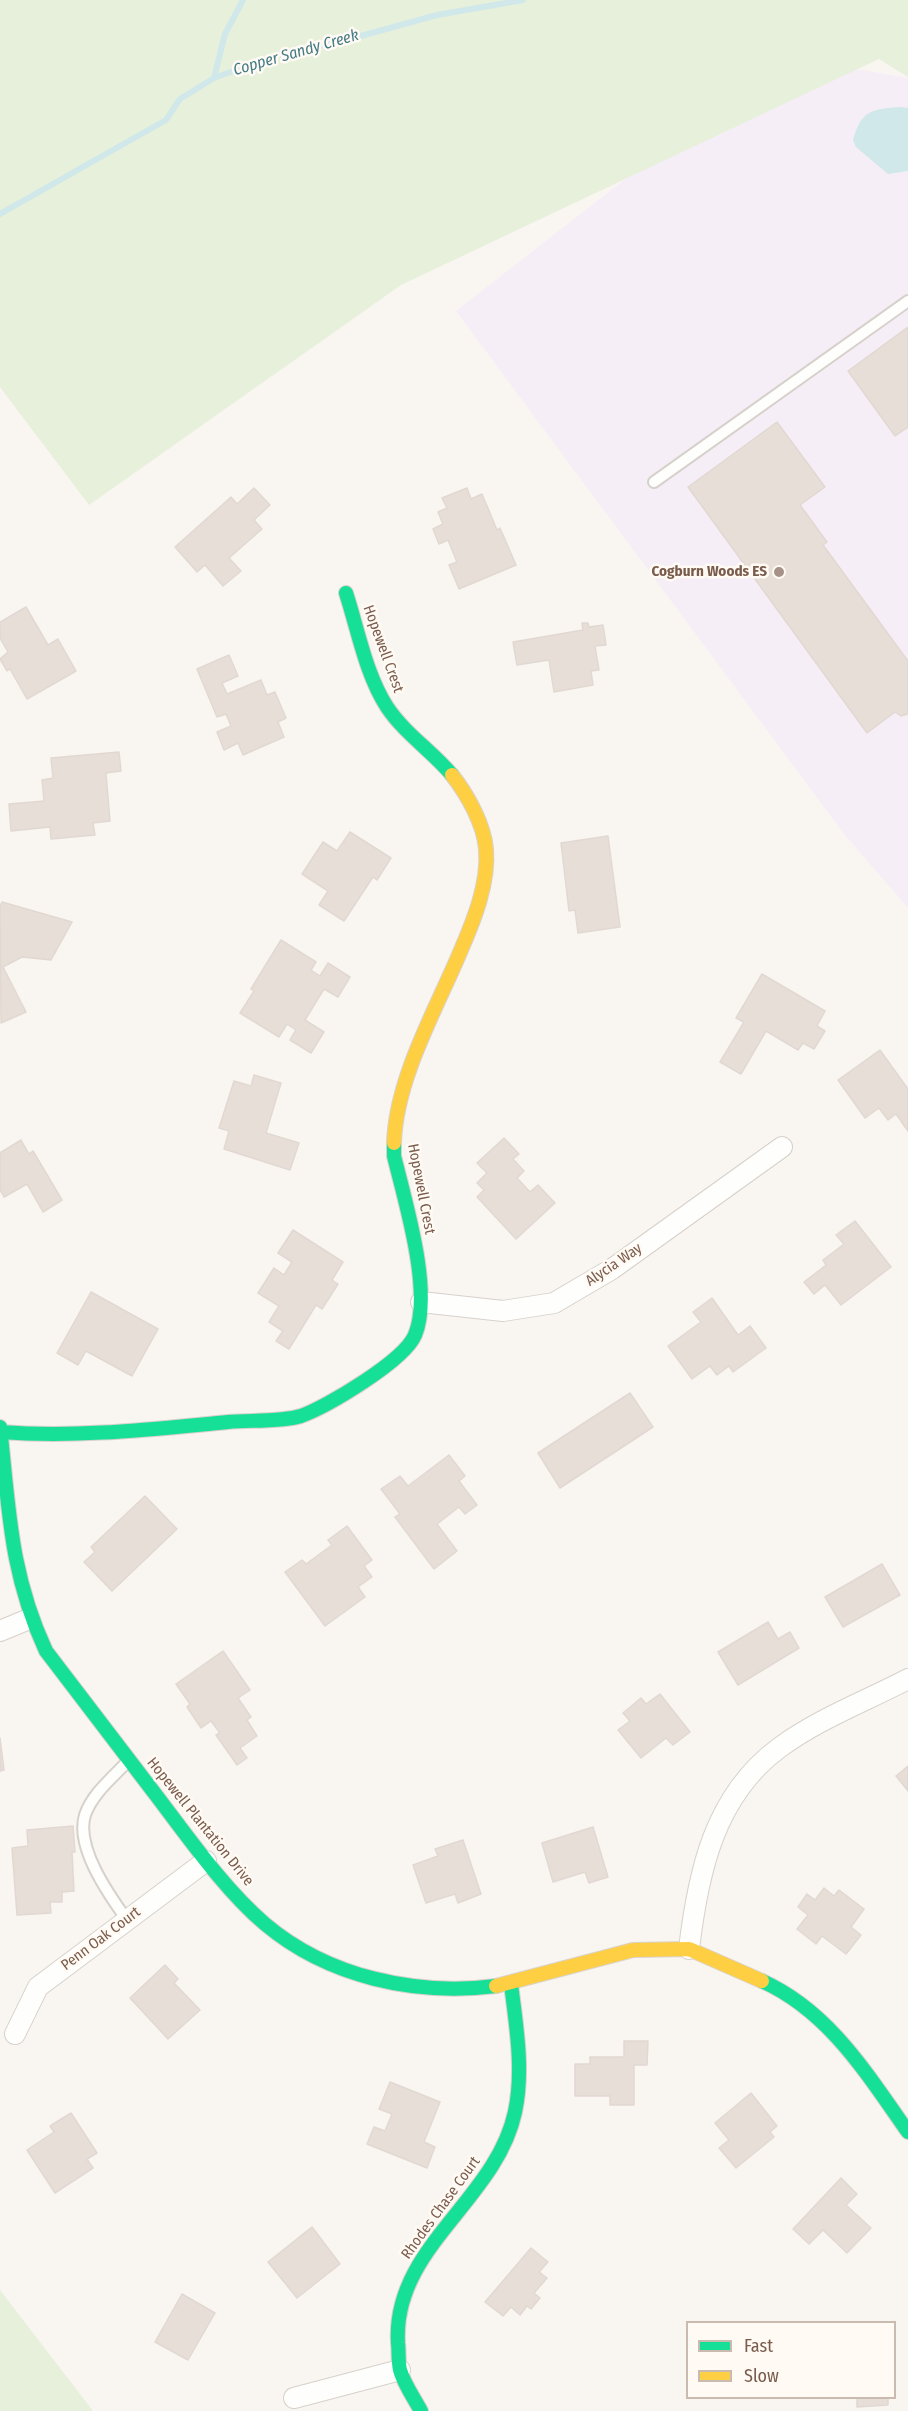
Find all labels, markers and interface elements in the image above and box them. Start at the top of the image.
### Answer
water label: Copper Sandy Creek [231,26,361,80]
place label: Cogburn Woods ES [652,563,767,581]
marker: Cogburn Woods ES [772,565,786,579]
street label: Hopewell Crest [359,603,407,695]
street label: Hopewell Crest [403,1142,439,1236]
street label: Alycia Way [582,1240,646,1290]
street label: Hopewell Plantation Drive [143,1754,257,1890]
street label: Penn Oak Court [58,1903,144,1975]
street label: Rhodes Chase Court [398,2153,484,2263]
legend [686,2321,896,2399]
text: Fast [744,2335,773,2357]
text: Slow [744,2365,779,2387]

